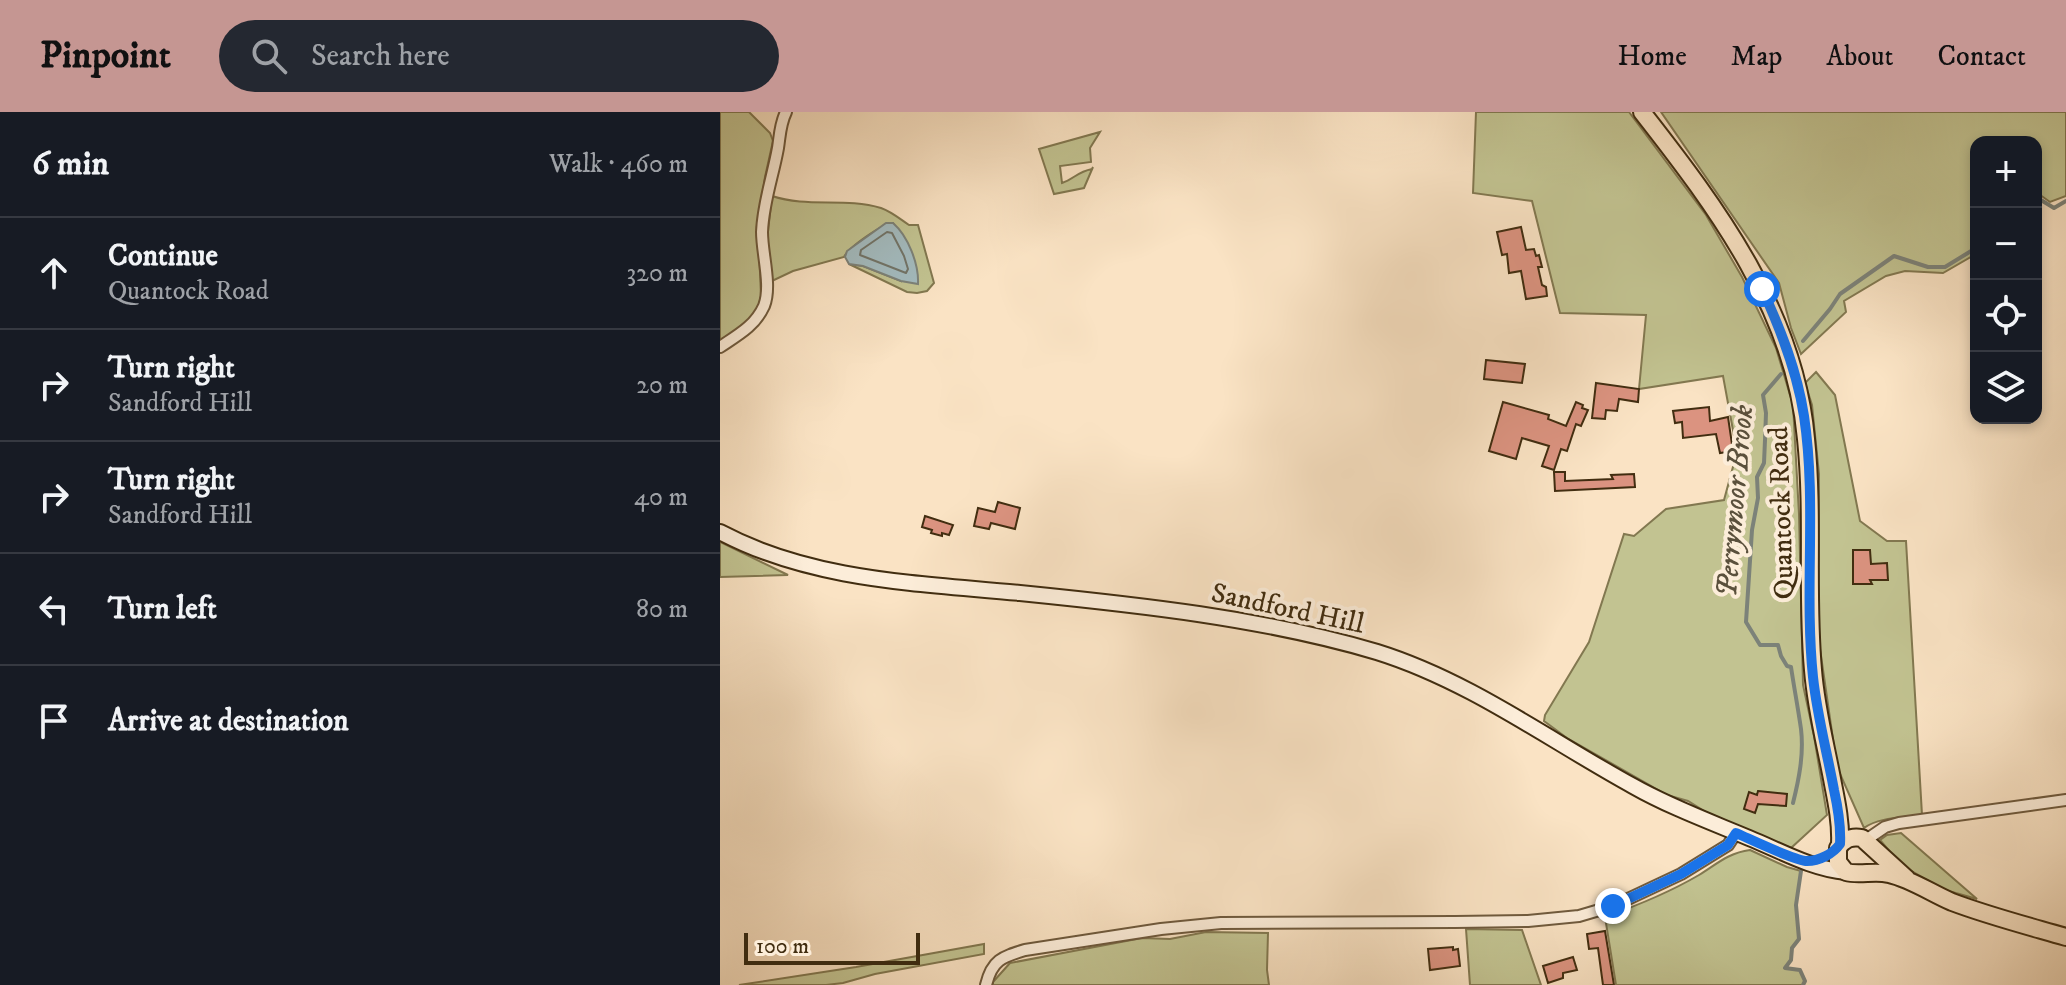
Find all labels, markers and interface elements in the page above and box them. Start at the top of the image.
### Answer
search box [219,20,779,92]
text: Pinpoint [40,32,171,80]
icon: search [247,34,291,78]
text: Search here [311,38,450,75]
text: Home [1618,39,1687,74]
text: Map [1731,39,1782,74]
text: About [1826,39,1893,74]
text: Contact [1937,39,2026,74]
map controls [1970,136,2042,424]
button: + [1970,136,2042,208]
text: 6 min [32,143,109,185]
text: Walk · 460 m [549,148,688,181]
button: − [1970,208,2042,280]
text: Continue [108,238,218,275]
icon: ahead [32,251,76,295]
text: 320 m [626,257,688,290]
route start [1744,271,1780,307]
text: Quantock Road [108,275,269,308]
button: locate [1970,280,2042,352]
text: Turn right [108,350,235,387]
button: layers [1970,352,2042,424]
icon: right [32,363,76,407]
text: 20 m [636,369,688,402]
text: Sandford Hill [108,387,252,420]
water label: Perrymoor Brook [1709,403,1762,599]
street label: Quantock Road [1761,426,1802,600]
text: Turn right [108,462,235,499]
icon: right [32,475,76,519]
text: 40 m [634,481,688,514]
text: Sandford Hill [108,499,252,532]
street label: Sandford Hill [1208,575,1368,642]
icon: left [32,587,76,631]
text: Turn left [108,591,217,628]
text: 80 m [636,593,688,626]
icon: arrive [32,699,76,743]
text: Arrive at destination [108,703,349,740]
route end [1595,888,1631,924]
scale bar [744,929,920,965]
text: 100 m [756,933,809,960]

